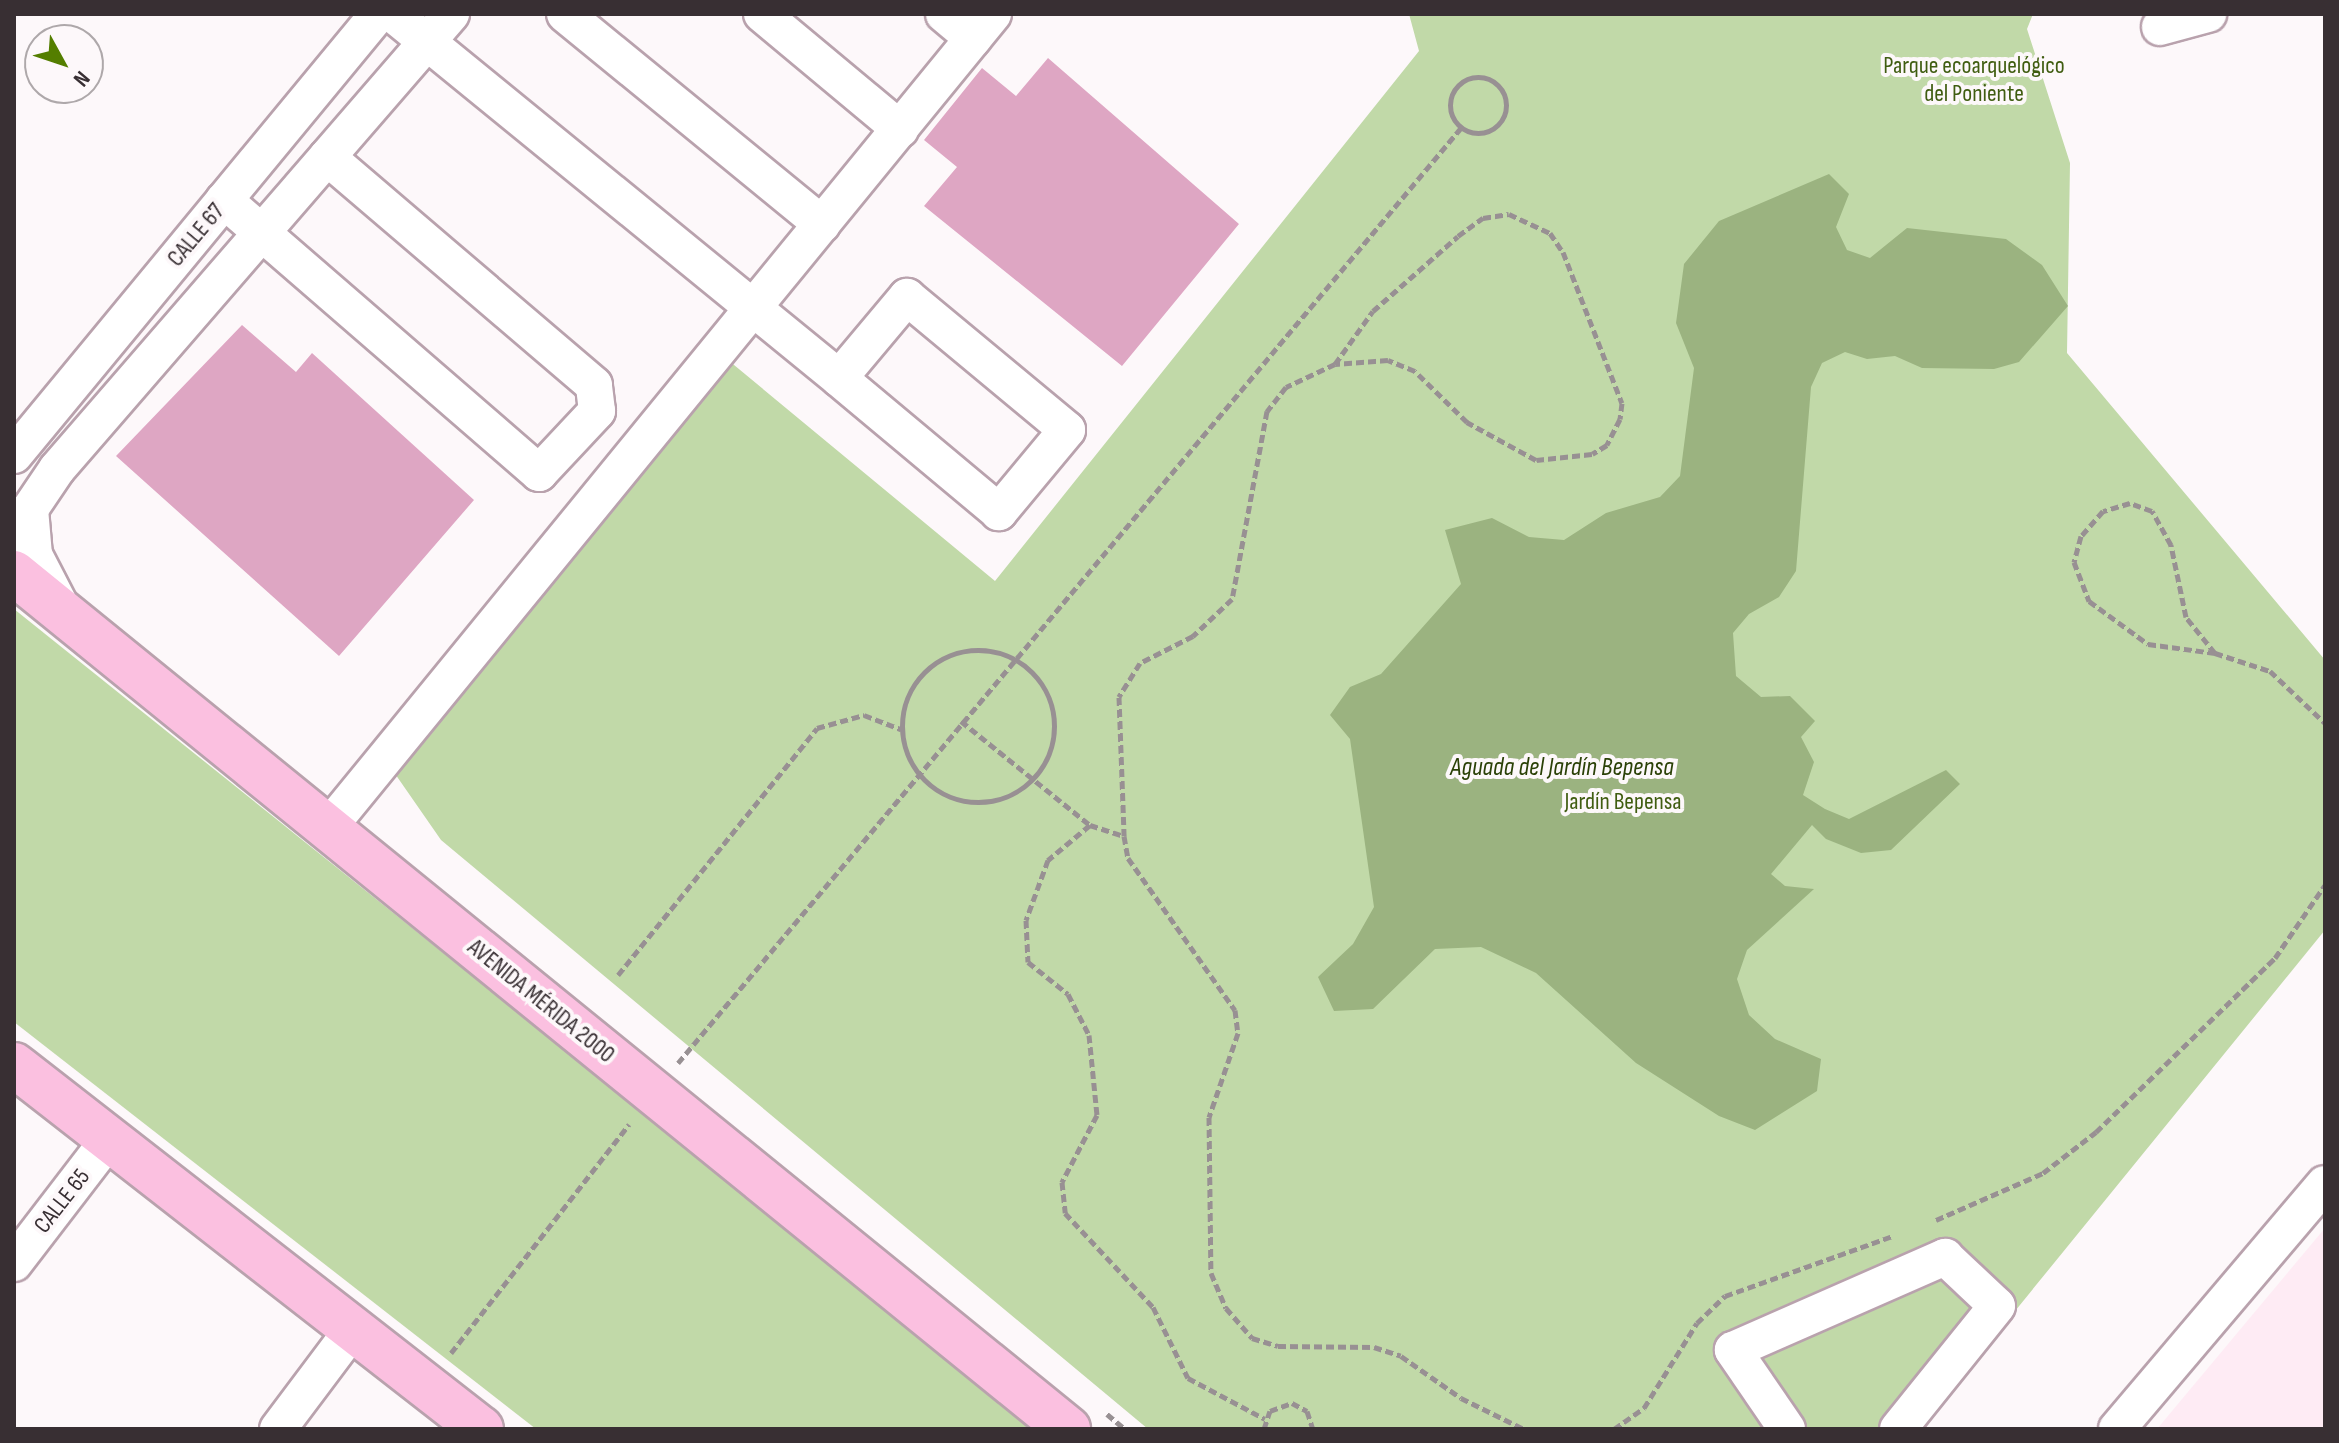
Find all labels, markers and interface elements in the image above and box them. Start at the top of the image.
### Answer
north arrow [24,24,104,104]
park label: Parque ecoarquelógico del Poniente [1883,52,2065,108]
text: N [67,65,95,92]
street label: CALLE 67 [161,198,231,272]
water label: Aguada del Jardín Bepensa [1450,752,1674,784]
park label: Jardín Bepensa [1564,788,1682,816]
street label: AVENIDA MÉRIDA 2000 [462,933,620,1069]
street label: CALLE 65 [28,1163,96,1239]

